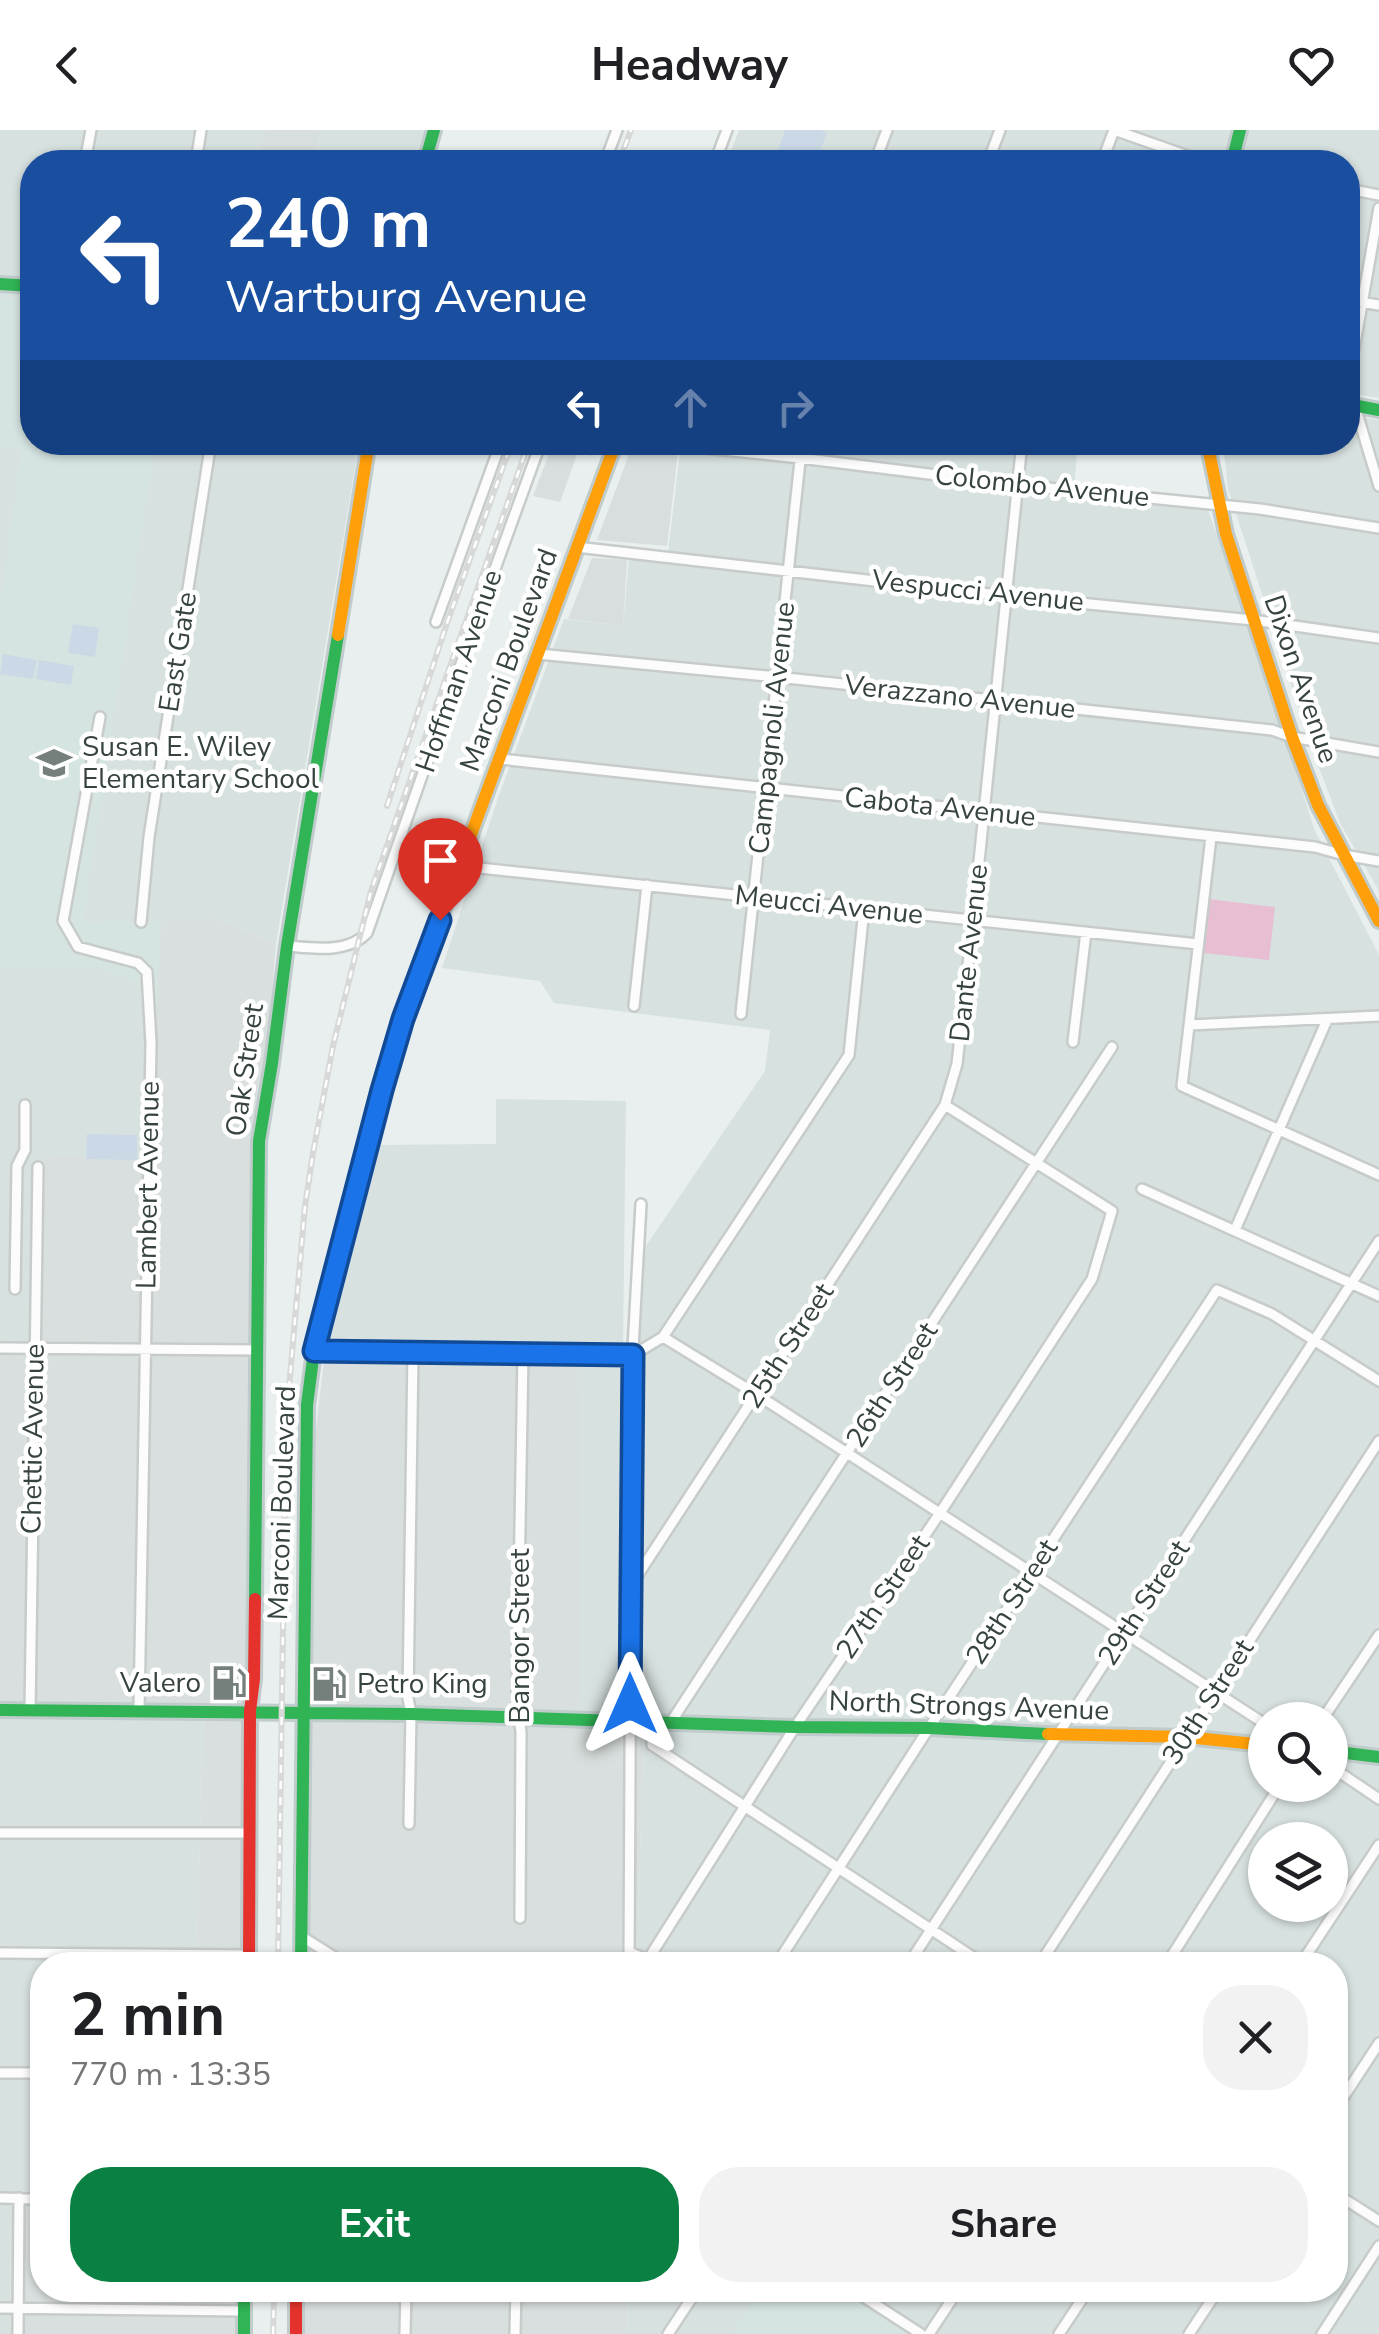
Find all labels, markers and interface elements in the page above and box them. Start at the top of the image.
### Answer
text: Headway [591,35,788,96]
icon: back [40,38,95,93]
icon: heart [1284,38,1339,93]
text: 240 m [225,176,431,272]
icon: left [60,190,190,320]
text: Wartburg Avenue [225,267,587,328]
icon: left [558,380,613,435]
icon: ahead [663,380,718,435]
icon: right [768,380,823,435]
street label: Colombo Avenue [933,456,1151,516]
street label: Marconi Boulevard [451,543,567,777]
street label: Vespucci Avenue [869,561,1086,621]
street label: Hoffman Avenue [407,565,511,777]
street label: East Gate [150,589,206,715]
street label: Dixon Avenue [1254,590,1348,768]
street label: Campagnoli Avenue [740,600,804,856]
street label: Verazzano Avenue [842,666,1077,728]
place label: Susan E. Wiley Elementary School [82,728,319,798]
school or university icon: Susan E. Wiley Elementary School [35,744,73,782]
street label: Cabota Avenue [842,778,1038,836]
pin [398,818,483,921]
icon: arrive [413,833,468,888]
street label: Dante Avenue [941,862,997,1044]
street label: Meucci Avenue [733,876,925,934]
street label: Oak Street [217,1001,273,1139]
street label: Lambert Avenue [127,1081,169,1289]
street label: 25th Street [733,1276,843,1416]
street label: 26th Street [837,1315,947,1455]
street label: Chettic Avenue [12,1343,54,1535]
street label: Marconi Boulevard [259,1385,305,1621]
street label: 27th Street [827,1527,939,1667]
street label: 28th Street [957,1532,1067,1672]
street label: 29th Street [1089,1533,1199,1673]
street label: Bangor Street [501,1548,539,1724]
street label: 30th Street [1153,1632,1263,1772]
position arrow [578,1652,682,1756]
place label: Valero [119,1664,201,1702]
fuel station icon: Valero [210,1664,248,1702]
fuel station icon: Petro King [310,1665,348,1703]
place label: Petro King [357,1665,488,1703]
street label: North Strongs Avenue [828,1682,1110,1730]
map controls [1248,1702,1348,1922]
button: search [1248,1702,1348,1802]
button: layers [1248,1822,1348,1922]
text: 2 min [70,1974,225,2056]
button: close [1203,1985,1308,2090]
text: 770 m · 13:35 [70,2053,271,2096]
button: Exit [70,2167,679,2282]
button: Share [699,2167,1308,2282]

